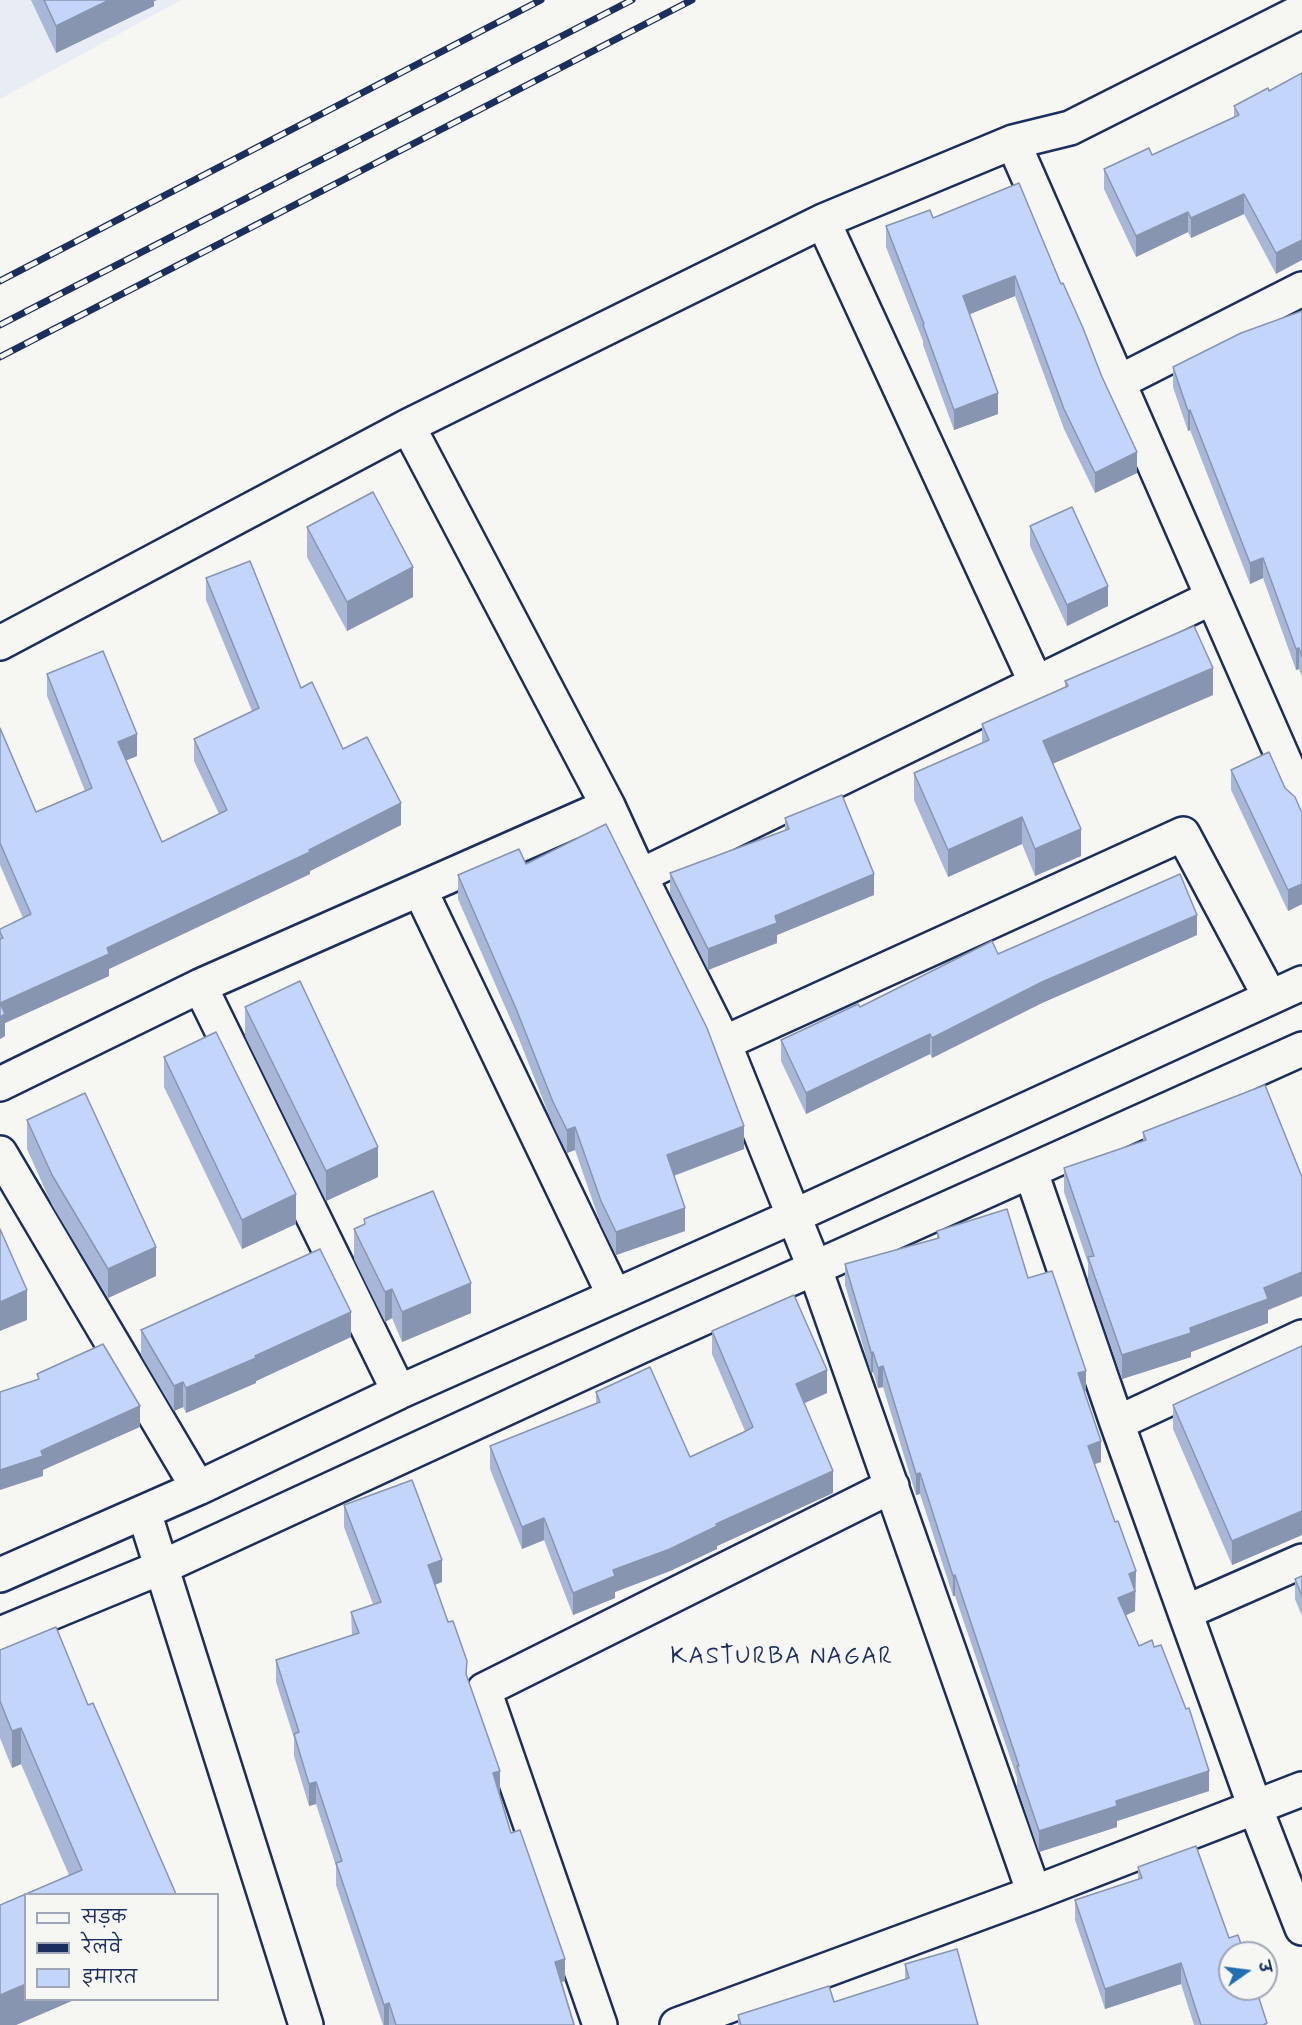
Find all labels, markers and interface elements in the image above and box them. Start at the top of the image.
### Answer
district label: KASTURBA NAGAR [669,1644,895,1672]
legend [24,1893,219,2001]
text: सड़क [82,1906,126,1930]
text: रेलवे [82,1936,122,1960]
north arrow [1218,1941,1278,2001]
text: उ [1253,1959,1275,1975]
text: इमारत [82,1966,137,1990]

